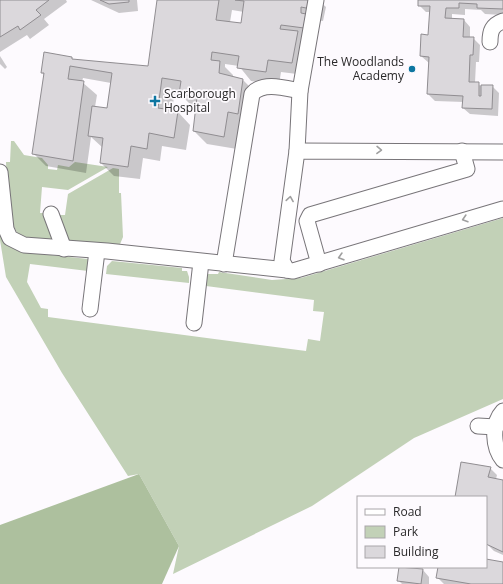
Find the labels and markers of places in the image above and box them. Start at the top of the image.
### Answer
place label: The Woodlands Academy [317,53,405,84]
marker: The Woodlands Academy [407,64,417,74]
place label: Scarborough Hospital [164,85,236,116]
marker: Scarborough Hospital [149,95,161,107]

